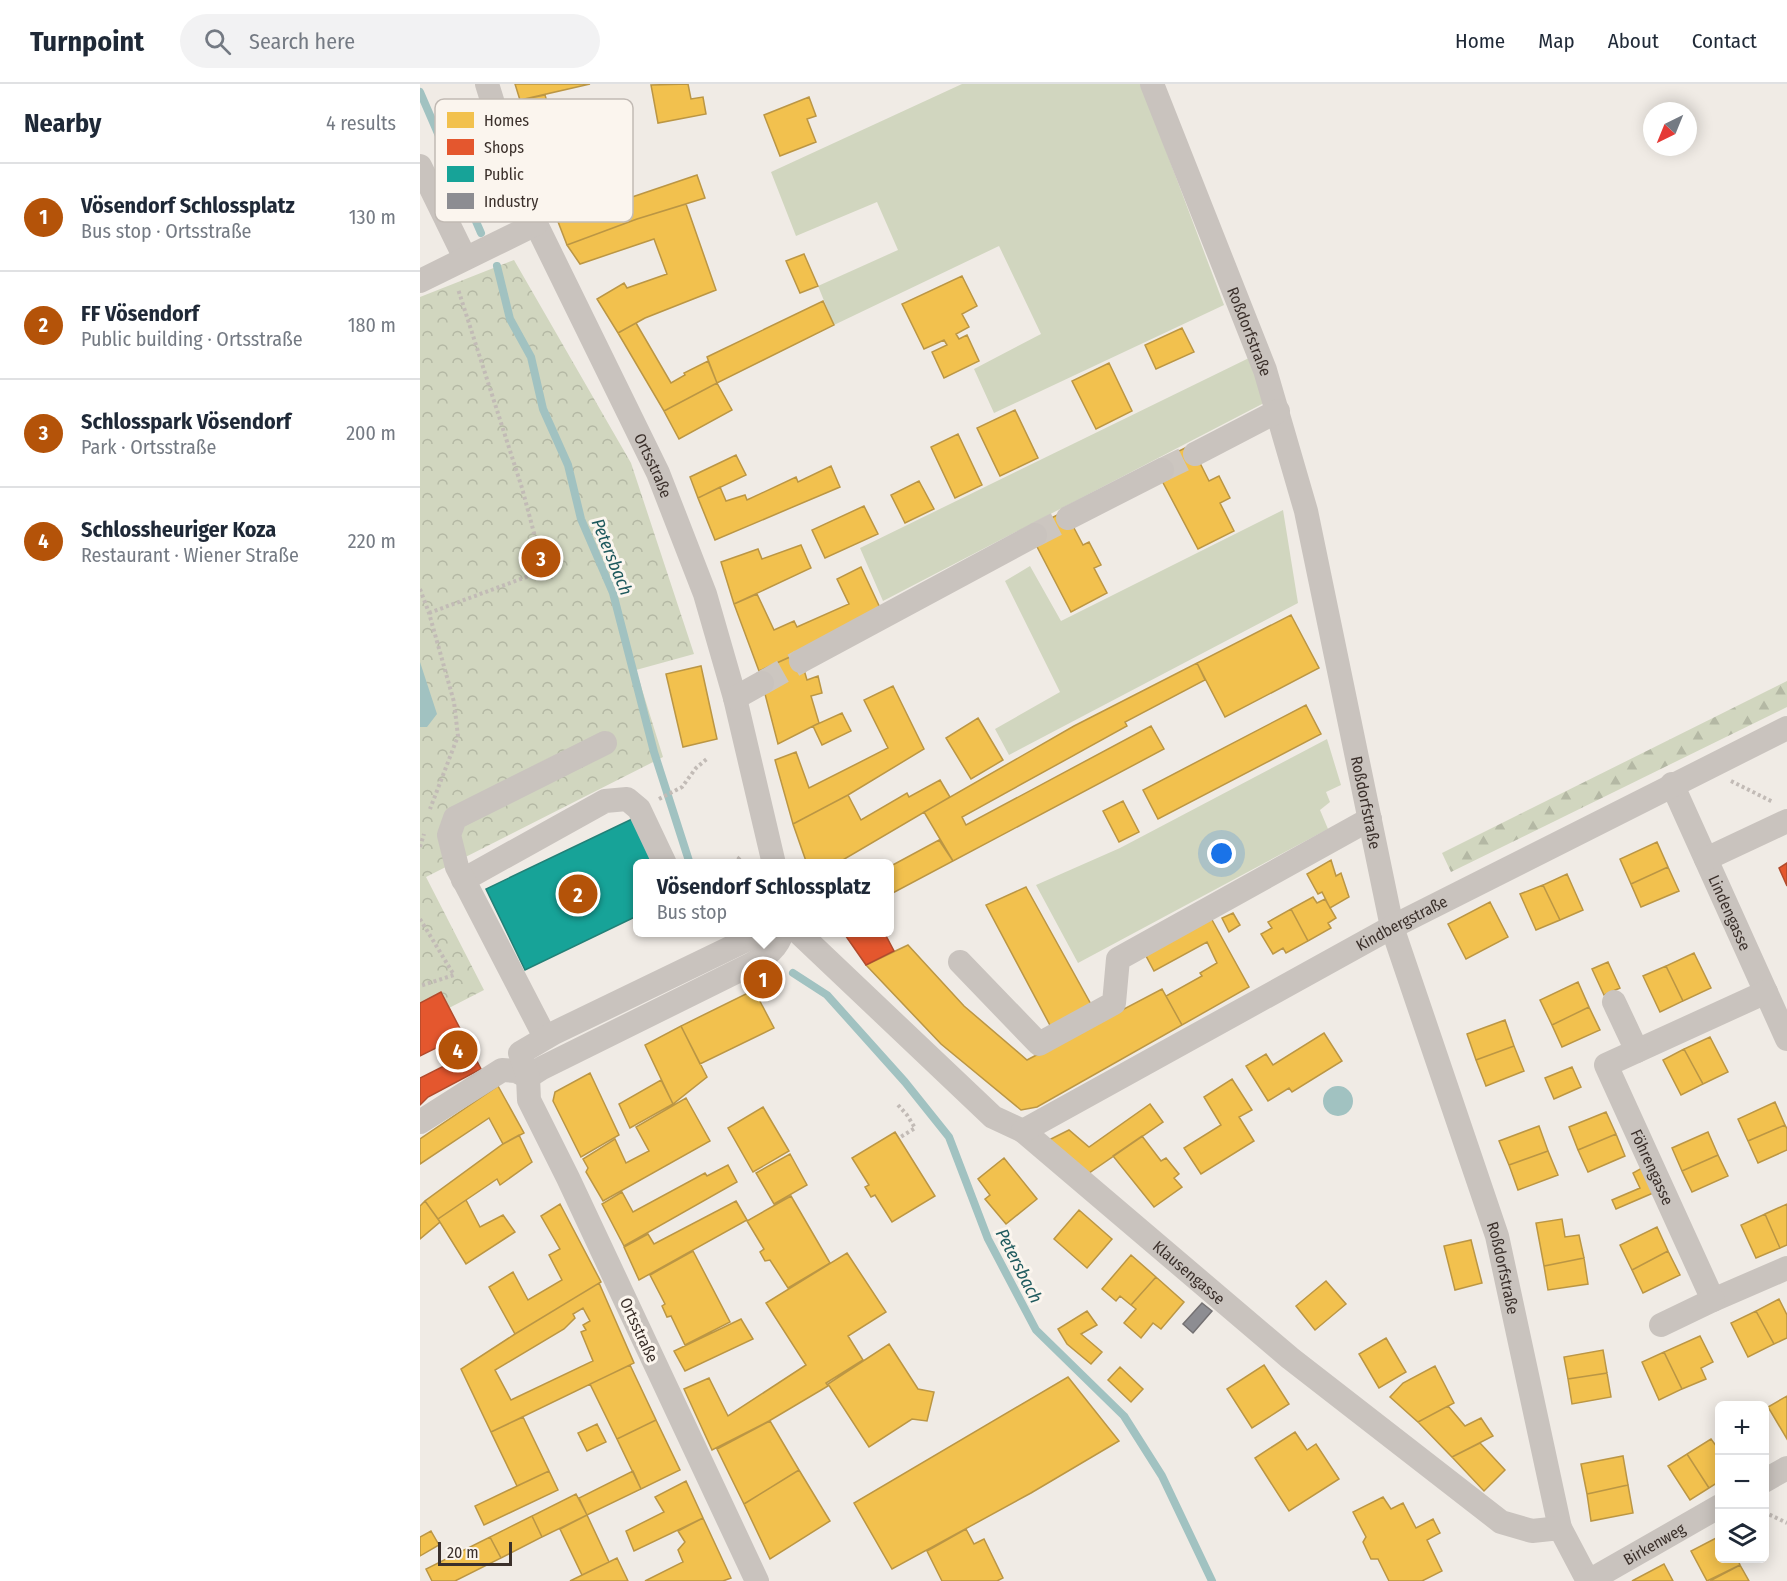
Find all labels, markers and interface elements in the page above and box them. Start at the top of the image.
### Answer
search box [180,14,600,68]
text: Turnpoint [30,25,144,58]
icon: search [201,25,234,58]
text: Search here [249,28,355,55]
text: Home [1455,28,1505,54]
text: Map [1538,28,1575,54]
text: About [1608,28,1659,54]
text: Contact [1692,28,1757,54]
legend [435,99,633,222]
north arrow [1643,102,1697,156]
text: Nearby [24,108,101,139]
text: 4 results [326,111,396,135]
text: Homes [484,111,529,130]
text: Shops [484,138,524,157]
text: Public [484,165,524,184]
text: Vösendorf Schlossplatz [81,192,295,219]
text: Industry [484,192,539,211]
text: 1 [39,205,48,229]
text: 130 m [349,205,396,229]
text: Bus stop · Ortsstraße [81,219,251,243]
street label: Roßdorfstraße [1224,284,1276,378]
text: FF Vösendorf [81,300,199,327]
text: 2 [39,313,48,337]
text: 180 m [348,313,396,337]
text: Public building · Ortsstraße [81,327,303,351]
text: Schlosspark Vösendorf [81,408,291,435]
text: 3 [39,421,48,445]
text: 200 m [346,421,396,445]
street label: Ortsstraße [630,430,676,501]
text: Park · Ortsstraße [81,435,216,459]
water label: Petersbach [587,515,637,599]
text: Schlossheuriger Koza [81,516,276,543]
text: 4 [38,529,49,553]
text: 220 m [348,529,396,553]
pin: 3 [522,536,560,580]
text: Restaurant · Wiener Straße [81,543,299,567]
street label: Roßdorfstraße [1347,754,1385,851]
your location [1207,839,1236,868]
popup [633,859,894,937]
pin: 2 [558,872,598,916]
street label: Lindengasse [1705,872,1755,953]
text: Vösendorf Schlossplatz [657,873,870,900]
street label: Kindbergstraße [1353,891,1450,955]
text: Bus stop [657,900,727,924]
pin: 1 [744,956,782,1002]
pin: 4 [438,1028,477,1072]
street label: Föhrengasse [1627,1126,1678,1208]
street label: Roßdorfstraße [1483,1219,1523,1316]
water label: Petersbach [991,1225,1047,1307]
street label: Klausengasse [1149,1236,1229,1308]
street label: Ortsstraße [616,1295,662,1365]
map controls [1715,1401,1769,1563]
button: + [1715,1401,1769,1455]
button: − [1715,1455,1769,1509]
button: layers [1715,1509,1769,1563]
street label: Birkenweg [1620,1518,1689,1569]
scale bar [438,1539,512,1566]
text: 20 m [447,1543,478,1562]

